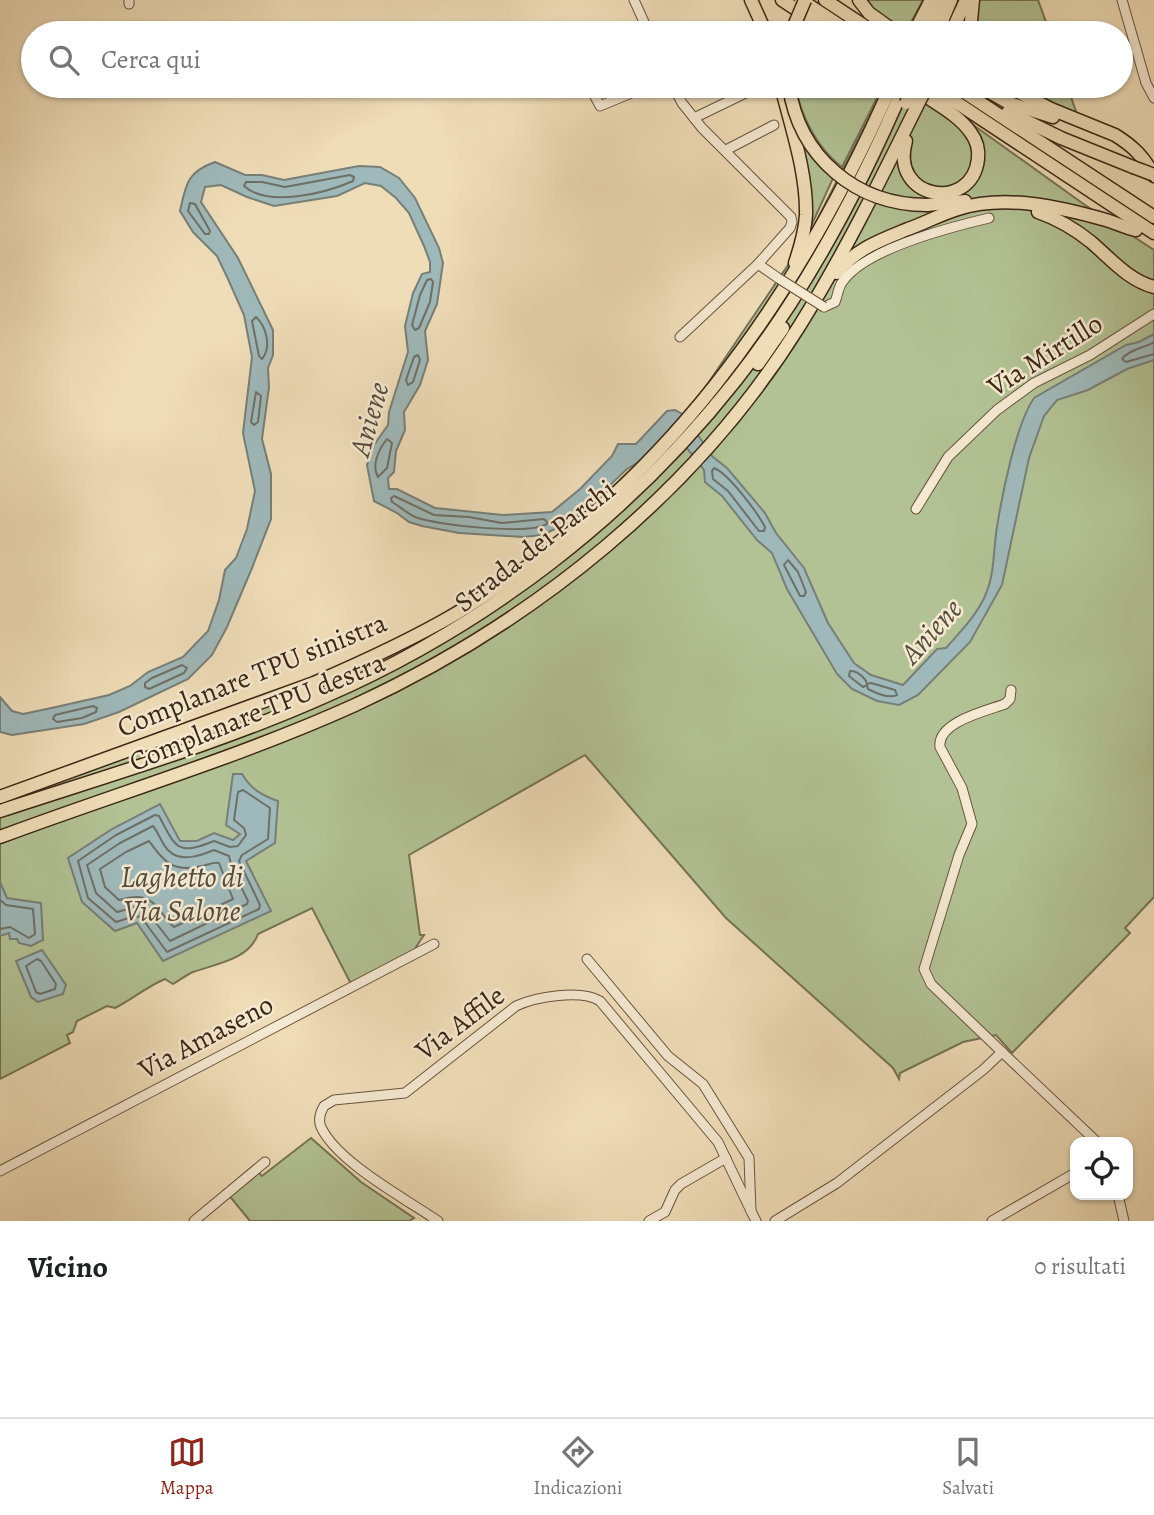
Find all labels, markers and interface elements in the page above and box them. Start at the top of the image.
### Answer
search box [21,21,1133,98]
icon: search [45,41,83,79]
text: Cerca qui [101,42,201,77]
street label: Via Mirtillo [979,305,1110,406]
water label: Aniene [339,377,399,463]
street label: Strada dei Parchi [446,471,624,621]
water label: Aniene [890,589,971,674]
street label: Complanare TPU sinistra [112,604,392,746]
street label: Complanare TPU destra [123,643,391,781]
water label: Laghetto di Via Salone [120,857,244,931]
street label: Via Affile [407,977,513,1070]
street label: Via Amaseno [131,986,280,1089]
map controls [1070,1137,1133,1200]
button: locate [1070,1137,1133,1200]
text: Vicino [28,1247,108,1287]
text: 0 risultati [1034,1251,1126,1282]
tab: Mappa [160,1433,214,1501]
tab: Indicazioni [534,1433,622,1501]
tab: Salvati [942,1433,994,1501]

